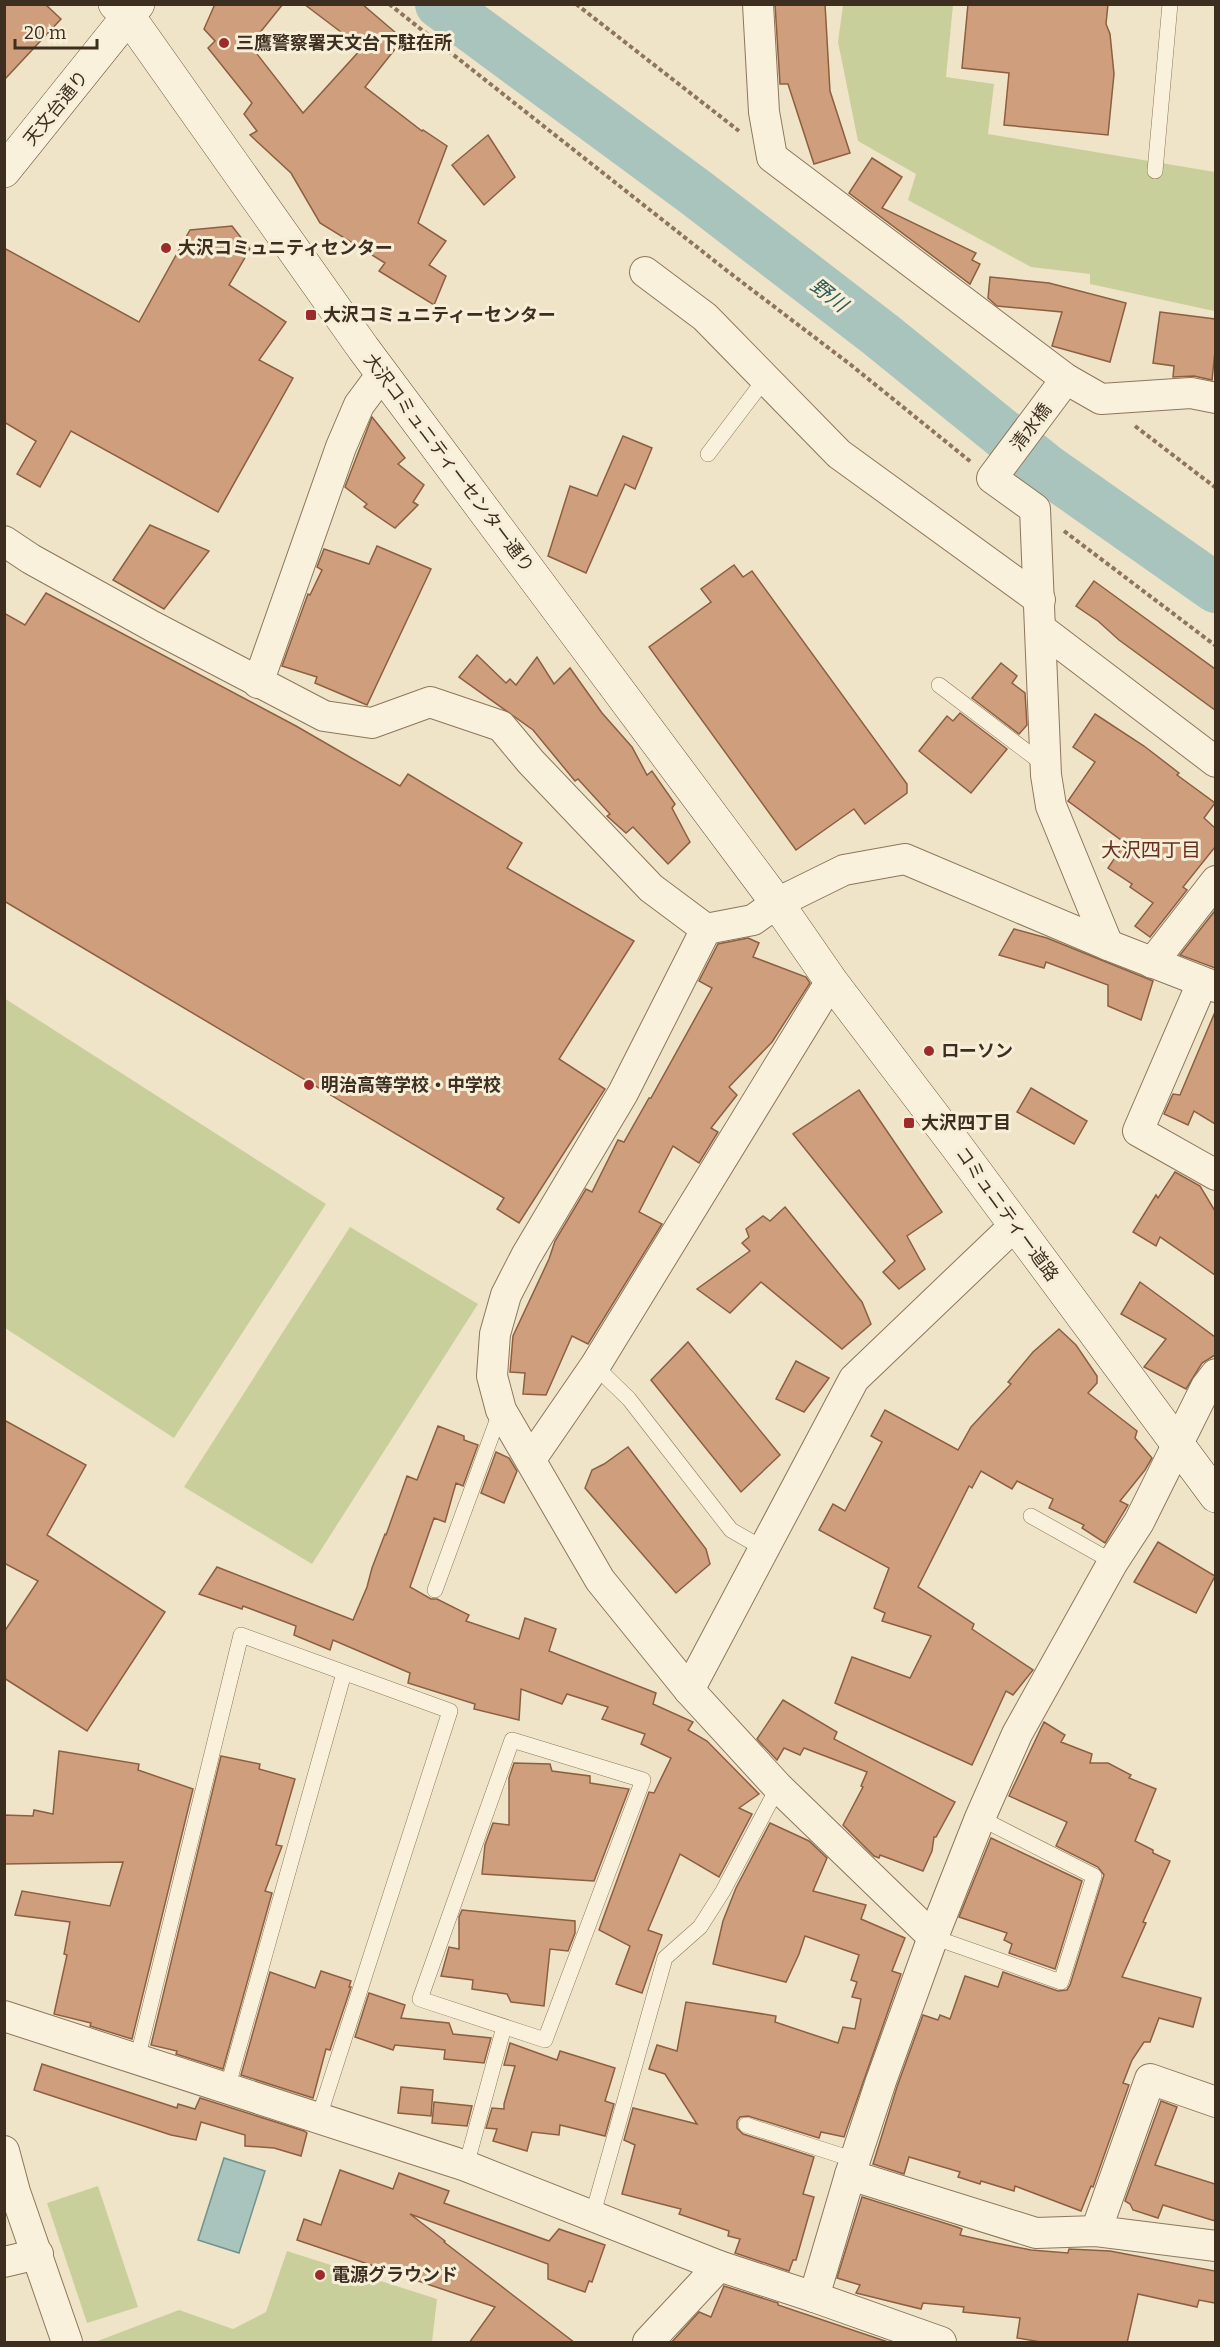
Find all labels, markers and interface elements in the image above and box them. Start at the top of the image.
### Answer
scale bar [15,12,98,50]
text: 20 m [24,22,66,44]
place label: 三鷹警察署天文台下駐在所 [236,32,452,54]
marker: 三鷹警察署天文台下駐在所 [217,36,231,50]
street label: 天文台通り [19,66,93,150]
place label: 大沢コミュニティセンター [178,237,393,259]
marker: 大沢コミュニティセンター [159,241,173,255]
water label: 野川 [806,273,854,318]
place label: 大沢コミュニティーセンター [323,304,556,326]
marker: 大沢コミュニティーセンター [304,308,318,322]
street label: 大沢コミュニティーセンター通り [359,349,539,577]
street label: 清水橋 [1006,399,1056,455]
district label: 大沢四丁目 [1101,838,1201,862]
place label: ローソン [941,1040,1013,1062]
marker: ローソン [922,1044,936,1058]
place label: 明治高等学校・中学校 [321,1074,501,1096]
marker: 明治高等学校・中学校 [302,1078,316,1092]
place label: 大沢四丁目 [921,1112,1011,1134]
marker: 大沢四丁目 [902,1116,916,1130]
street label: コミュニティー道路 [951,1142,1063,1286]
place label: 電源グラウンド [332,2264,458,2286]
marker: 電源グラウンド [313,2268,327,2282]

